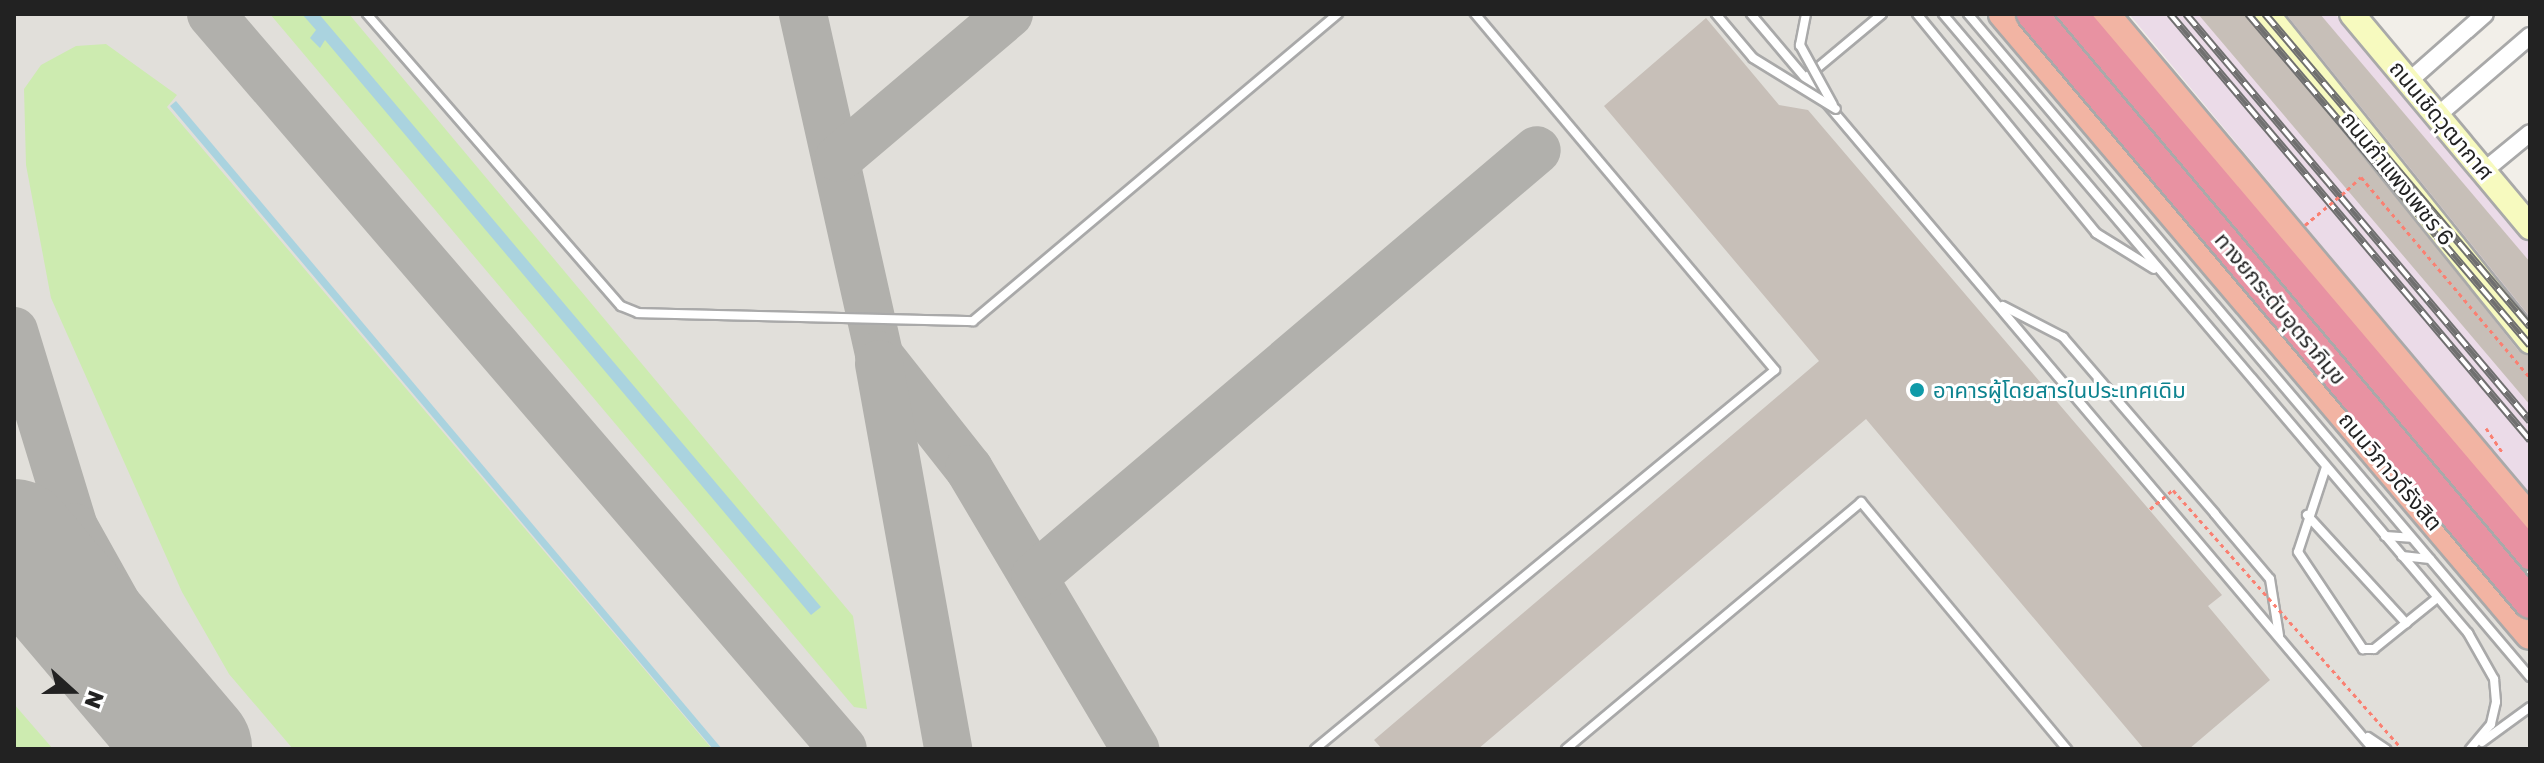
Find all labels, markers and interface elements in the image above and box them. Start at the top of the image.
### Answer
street label: ถนนเชิดวุฒากาศ [2384,55,2500,185]
street label: ถนนกำแพงเพชร 6 [2336,106,2460,250]
street label: ทางยกระดับอุตราภิมุข [2210,227,2352,389]
place label: อาคารผู้โดยสารในประเทศเดิม [1933,377,2186,403]
marker: อาคารผู้โดยสารในประเทศเดิม [1908,381,1926,399]
street label: ถนนวิภาวดีรังสิต [2334,406,2448,536]
north arrow [32,651,112,731]
text: N [79,687,110,712]

